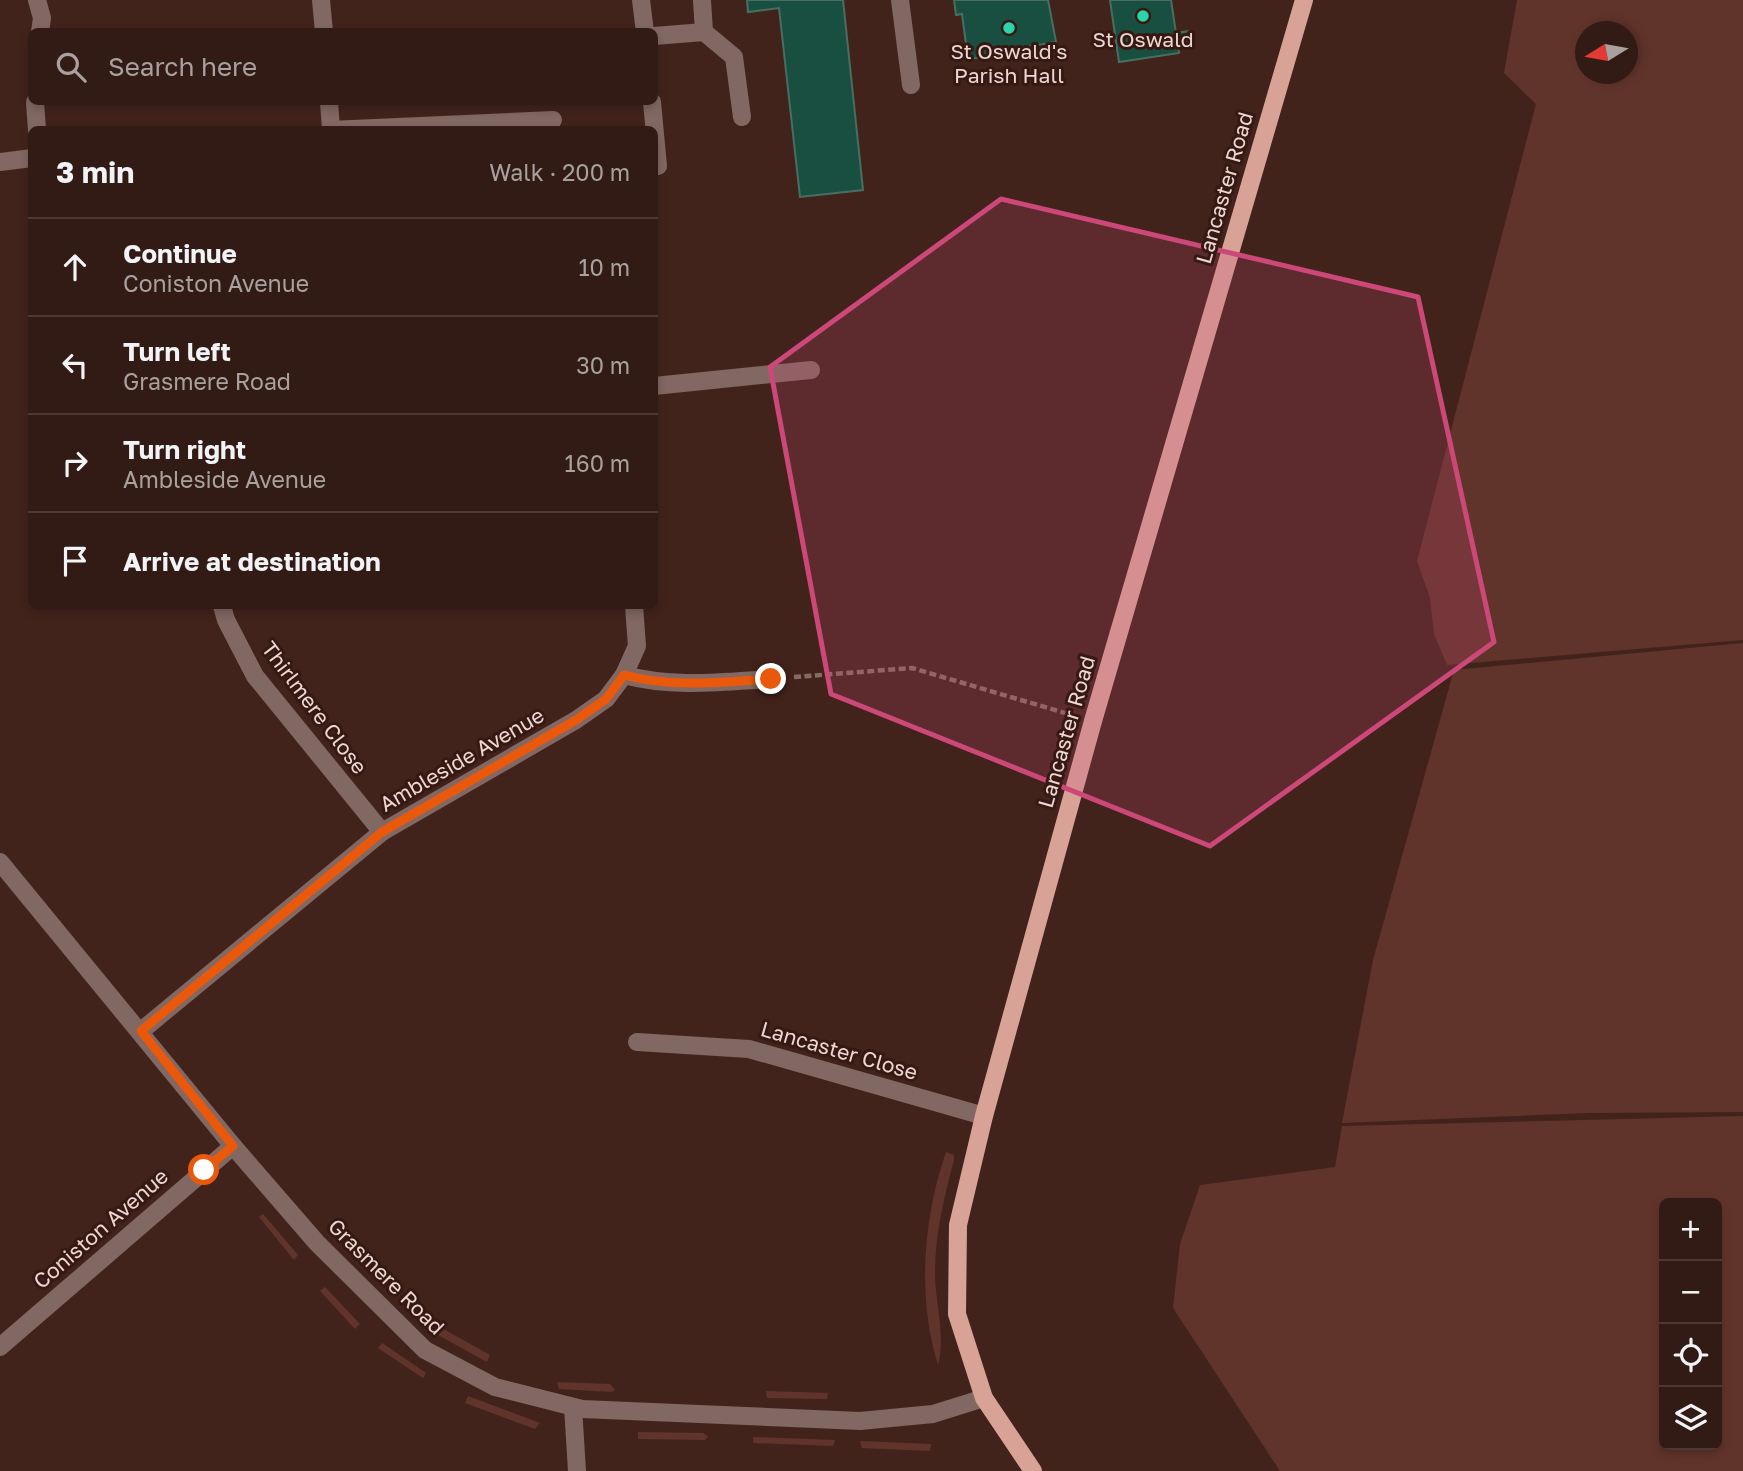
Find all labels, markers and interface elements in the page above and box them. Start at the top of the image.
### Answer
marker: St Oswald [1135,8,1151,24]
marker: St Oswald's Parish Hall [1001,20,1017,36]
north arrow [1575,21,1638,84]
place label: St Oswald [1092,26,1194,52]
search box [28,28,658,105]
place label: St Oswald's Parish Hall [951,38,1067,88]
icon: search [52,48,90,86]
text: Search here [108,51,257,82]
street label: Lancaster Road [1190,109,1258,267]
text: 3 min [56,154,134,190]
text: Walk · 200 m [489,158,630,186]
text: Continue [123,238,237,269]
icon: ahead [56,248,94,286]
text: 10 m [578,253,630,281]
text: Coniston Avenue [123,269,309,297]
text: Turn left [123,336,231,367]
icon: left [56,346,94,384]
text: 30 m [576,351,630,379]
text: Grasmere Road [123,367,291,395]
text: Turn right [123,434,246,465]
icon: right [56,444,94,482]
text: 160 m [565,449,630,477]
text: Ambleside Avenue [123,465,326,493]
icon: arrive [56,542,94,580]
text: Arrive at destination [123,546,381,577]
street label: Thirlmere Close [256,636,373,779]
street label: Lancaster Road [1032,653,1100,811]
route end [755,663,786,694]
street label: Ambleside Avenue [375,702,548,817]
street label: Lancaster Close [758,1015,921,1085]
route start [188,1154,219,1185]
street label: Coniston Avenue [28,1163,173,1294]
map controls [1659,1198,1722,1450]
button: + [1659,1198,1722,1261]
street label: Grasmere Road [323,1213,450,1340]
button: − [1659,1261,1722,1324]
button: locate [1659,1324,1722,1387]
button: layers [1659,1387,1722,1450]

